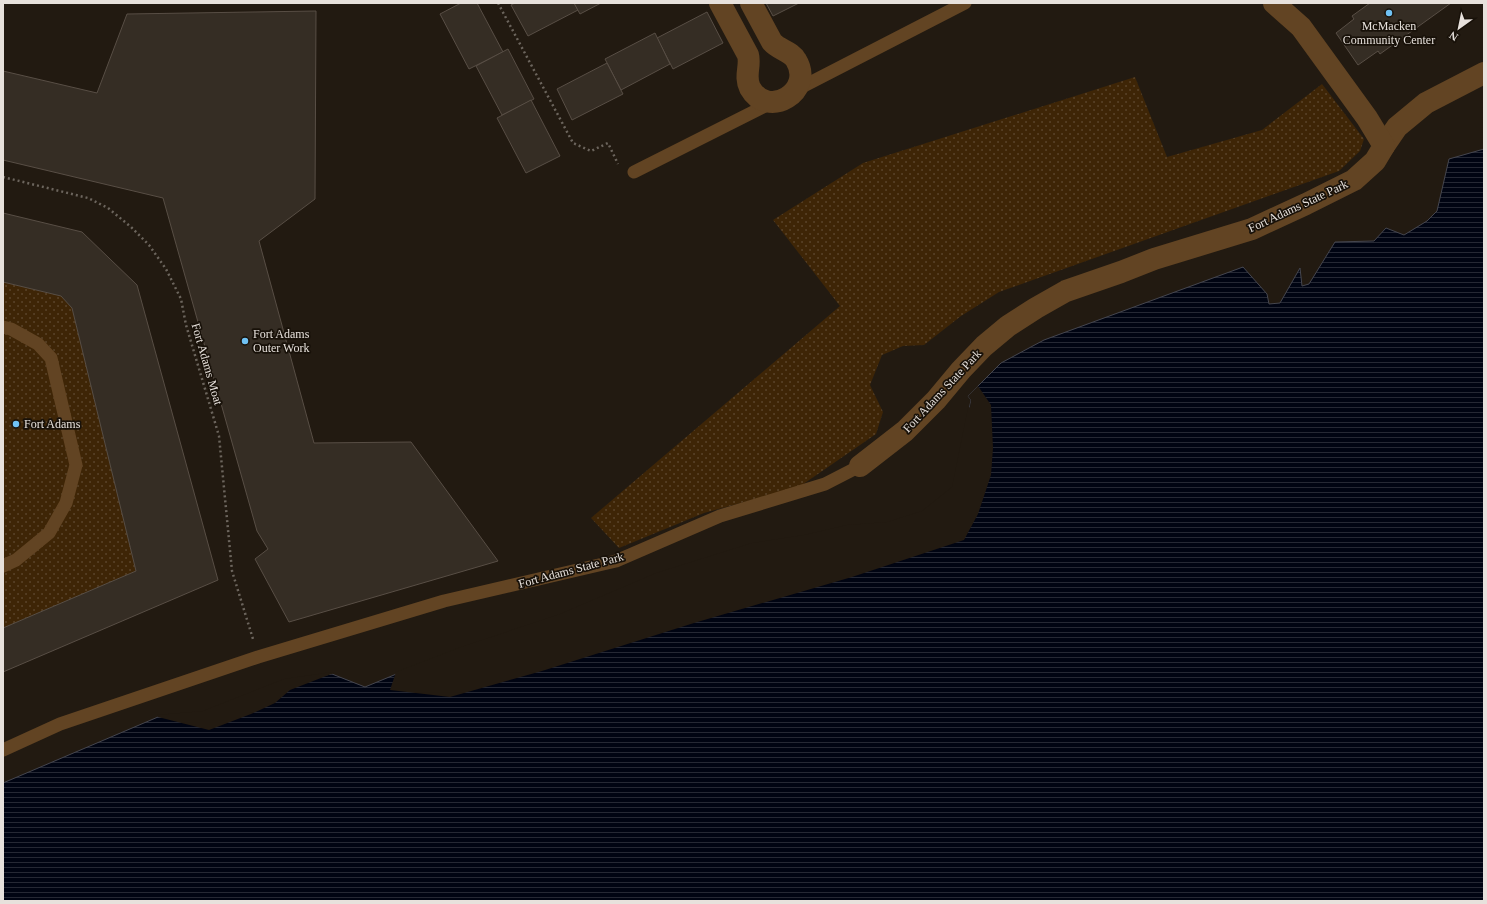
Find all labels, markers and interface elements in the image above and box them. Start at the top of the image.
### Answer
marker: McMacken Community Center [1384,8,1394,18]
north arrow [1439,8,1479,48]
place label: McMacken Community Center [1343,19,1435,47]
text: N [1447,29,1460,44]
street label: Fort Adams State Park [1246,177,1350,235]
street label: Fort Adams Moat [189,321,226,407]
place label: Fort Adams Outer Work [253,327,310,355]
marker: Fort Adams Outer Work [240,336,250,346]
street label: Fort Adams State Park [900,347,984,435]
place label: Fort Adams [24,417,81,431]
marker: Fort Adams [11,419,21,429]
street label: Fort Adams State Park [517,549,625,591]

